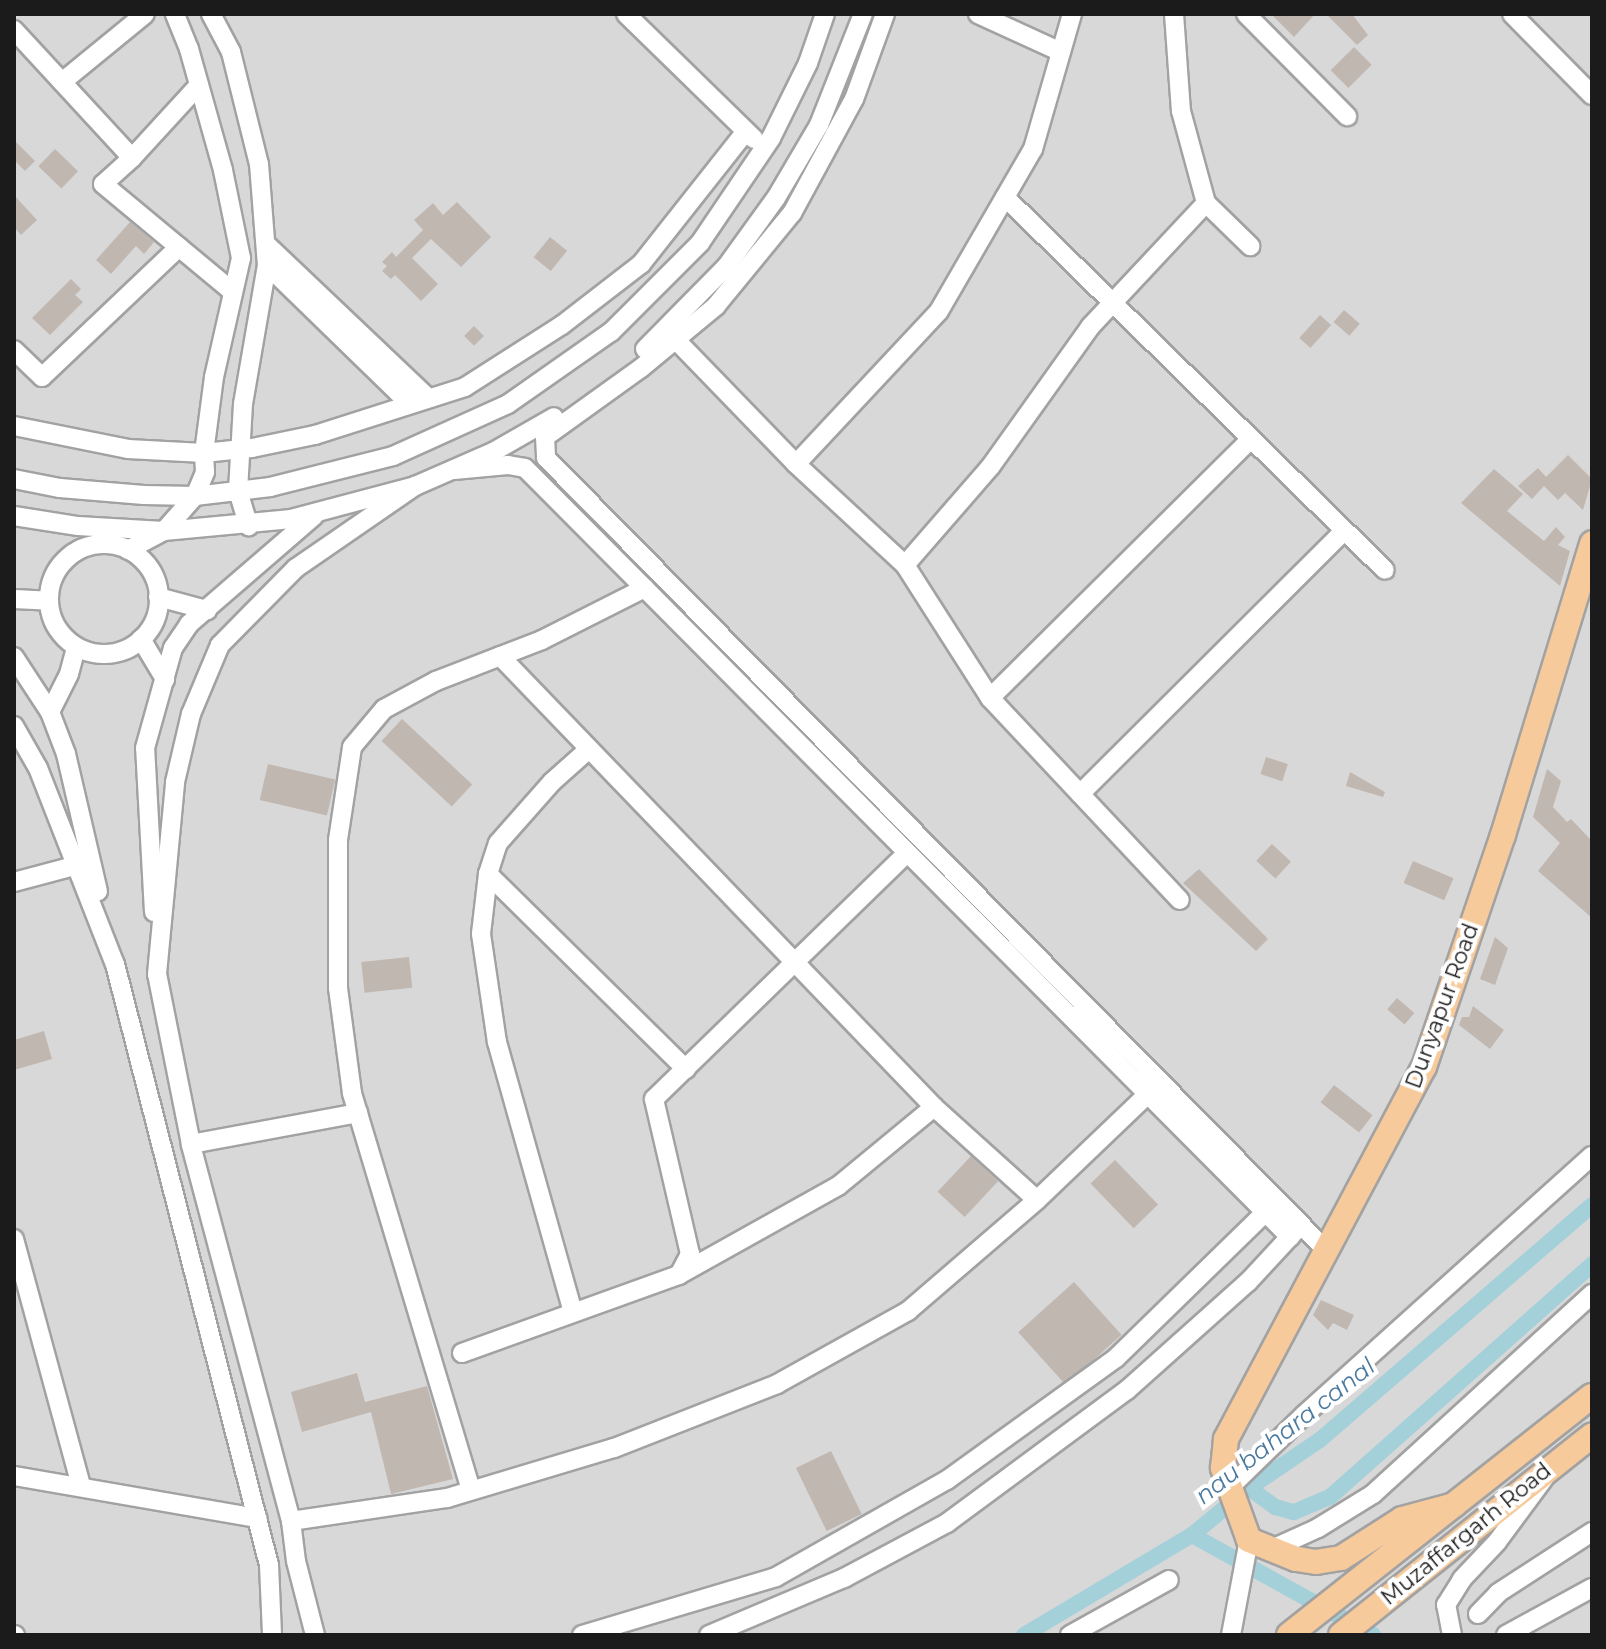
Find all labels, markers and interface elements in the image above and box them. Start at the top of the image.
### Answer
street label: Dunyapur Road [1400,920,1484,1092]
water label: nau bahara canal [1189,1352,1381,1510]
street label: Muzaffargarh Road [1376,1457,1556,1611]

